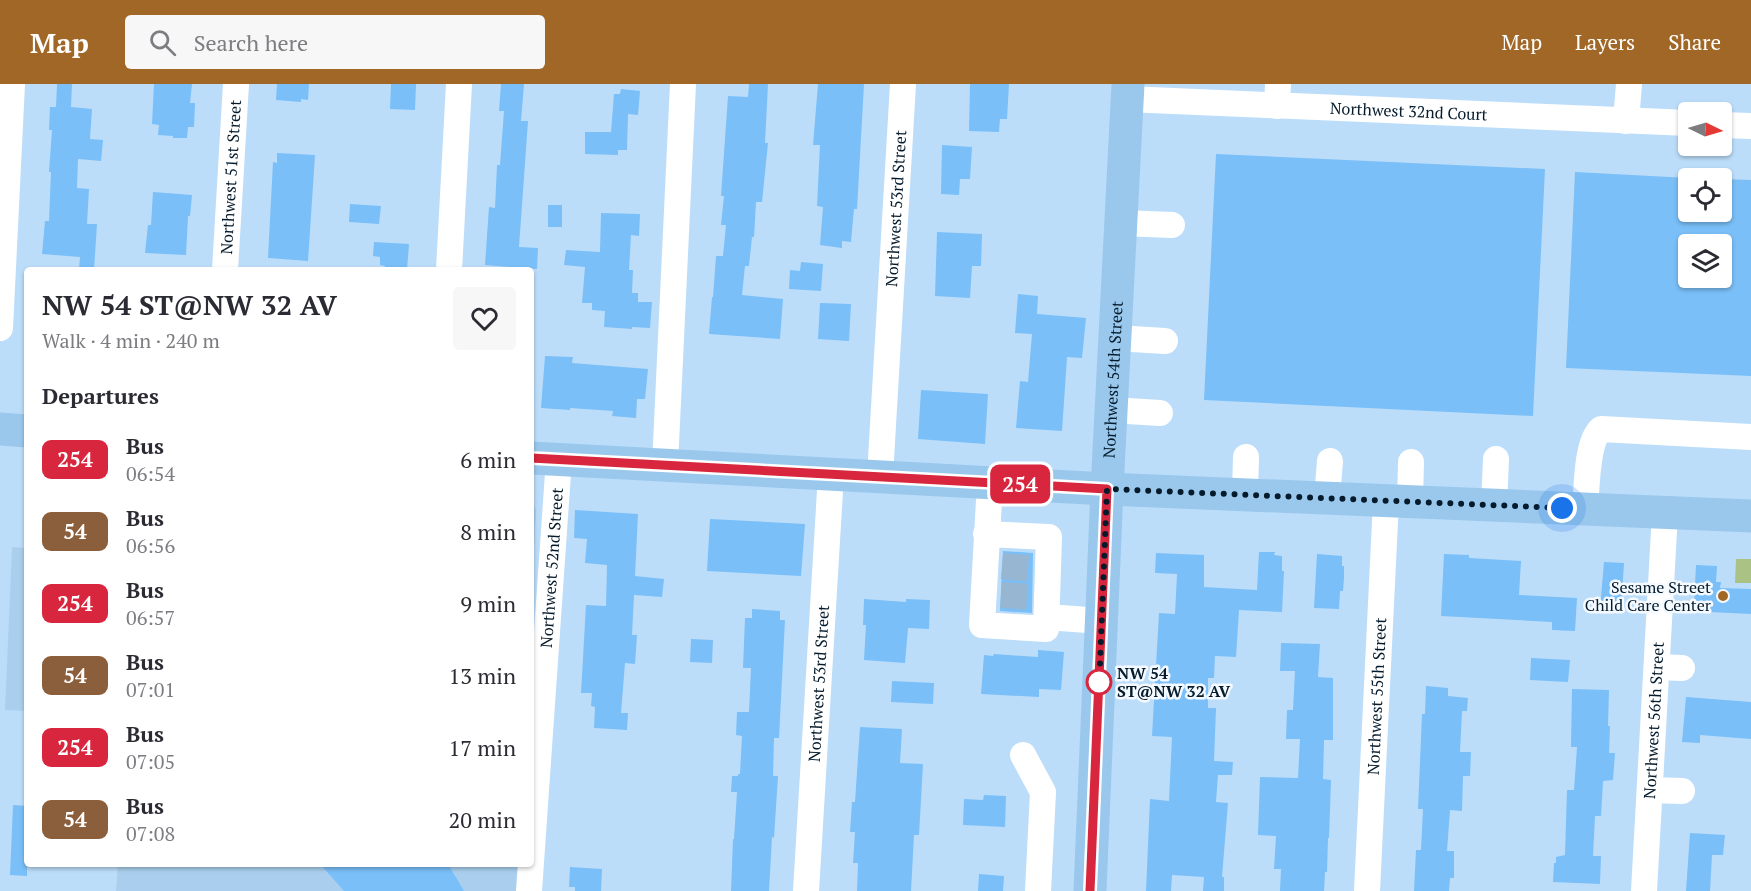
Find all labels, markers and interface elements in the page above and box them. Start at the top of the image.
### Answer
search box [125,15,545,69]
text: Map [30,24,89,61]
icon: search [146,26,179,59]
text: Search here [194,28,308,57]
text: Map [1501,28,1542,56]
text: Layers [1575,28,1635,56]
text: Share [1668,28,1721,56]
street label: Northwest 32nd Court [1329,97,1488,125]
street label: Northwest 51st Street [215,99,246,255]
north arrow [1678,102,1732,156]
map controls [1678,102,1732,288]
street label: Northwest 53rd Street [880,129,911,288]
button: locate [1678,168,1732,222]
button: layers [1678,234,1732,288]
text: NW 54 ST@NW 32 AV [42,286,337,323]
button: heart [453,287,516,350]
street label: Northwest 54th Street [1098,300,1128,459]
text: Walk · 4 min · 240 m [42,327,220,354]
text: Departures [42,381,159,410]
text: Bus [126,431,164,460]
text: 254 [57,445,93,473]
text: 6 min [460,445,516,474]
text: 06:54 [126,460,175,487]
line badge: 254 [986,464,1054,504]
text: 254 [1002,470,1038,498]
street label: Northwest 52nd Street [535,487,568,649]
your location [1547,493,1577,523]
text: Bus [126,503,164,532]
text: 54 [63,517,87,545]
text: 8 min [460,517,516,546]
text: 06:56 [126,532,175,559]
text: Bus [126,575,164,604]
place label: Sesame Street Child Care Center [1585,576,1712,616]
text: 254 [57,589,93,617]
text: 9 min [460,589,516,618]
marker: Sesame Street Child Care Center [1716,589,1730,603]
text: 06:57 [126,604,175,631]
street label: Northwest 53rd Street [803,604,834,762]
street label: Northwest 55th Street [1362,617,1391,775]
street label: Northwest 56th Street [1638,641,1669,799]
text: Bus [126,647,164,676]
text: 54 [63,661,87,689]
text: 13 min [449,661,516,690]
place label: NW 54 ST@NW 32 AV [1117,662,1230,702]
marker: NW 54 ST@NW 32 AV [1086,669,1112,695]
text: 07:01 [126,676,175,703]
text: Bus [126,719,164,748]
text: 254 [57,733,93,761]
text: 17 min [449,733,516,762]
text: 07:05 [126,748,175,775]
text: Bus [126,791,164,820]
text: 54 [63,805,87,833]
text: 20 min [449,805,516,834]
text: 07:08 [126,820,175,847]

